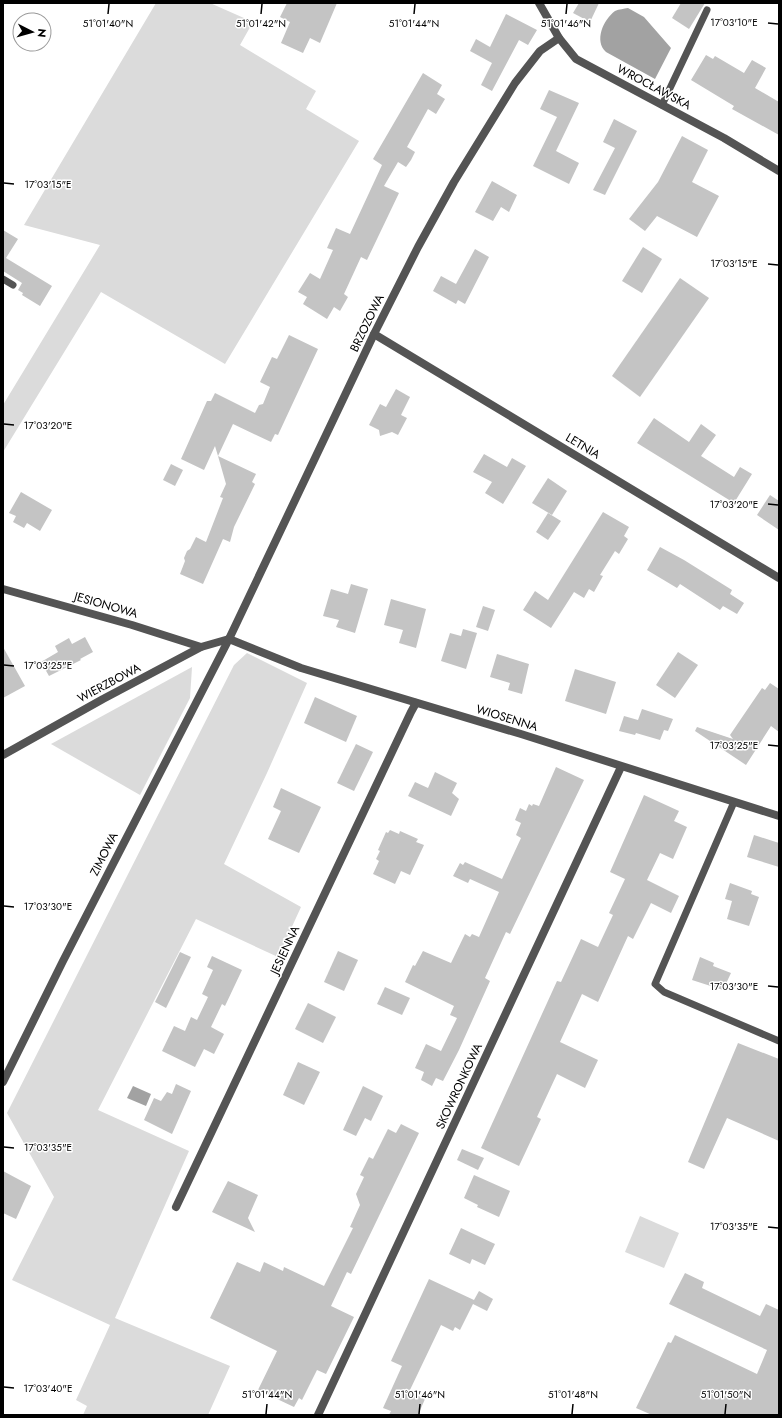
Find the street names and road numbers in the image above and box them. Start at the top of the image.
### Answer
street label: WROCŁAWSKA [614,60,694,114]
street label: BRZOZOWA [345,291,389,355]
street label: LETNIA [562,429,604,463]
street label: JESIONOWA [70,587,140,623]
street label: WIERZBOWA [74,659,144,707]
street label: WIOSENNA [474,700,540,736]
street label: ZIMOWA [85,829,123,879]
street label: JESIENNA [265,923,304,979]
street label: SKOWRONKOWA [431,1040,487,1132]

